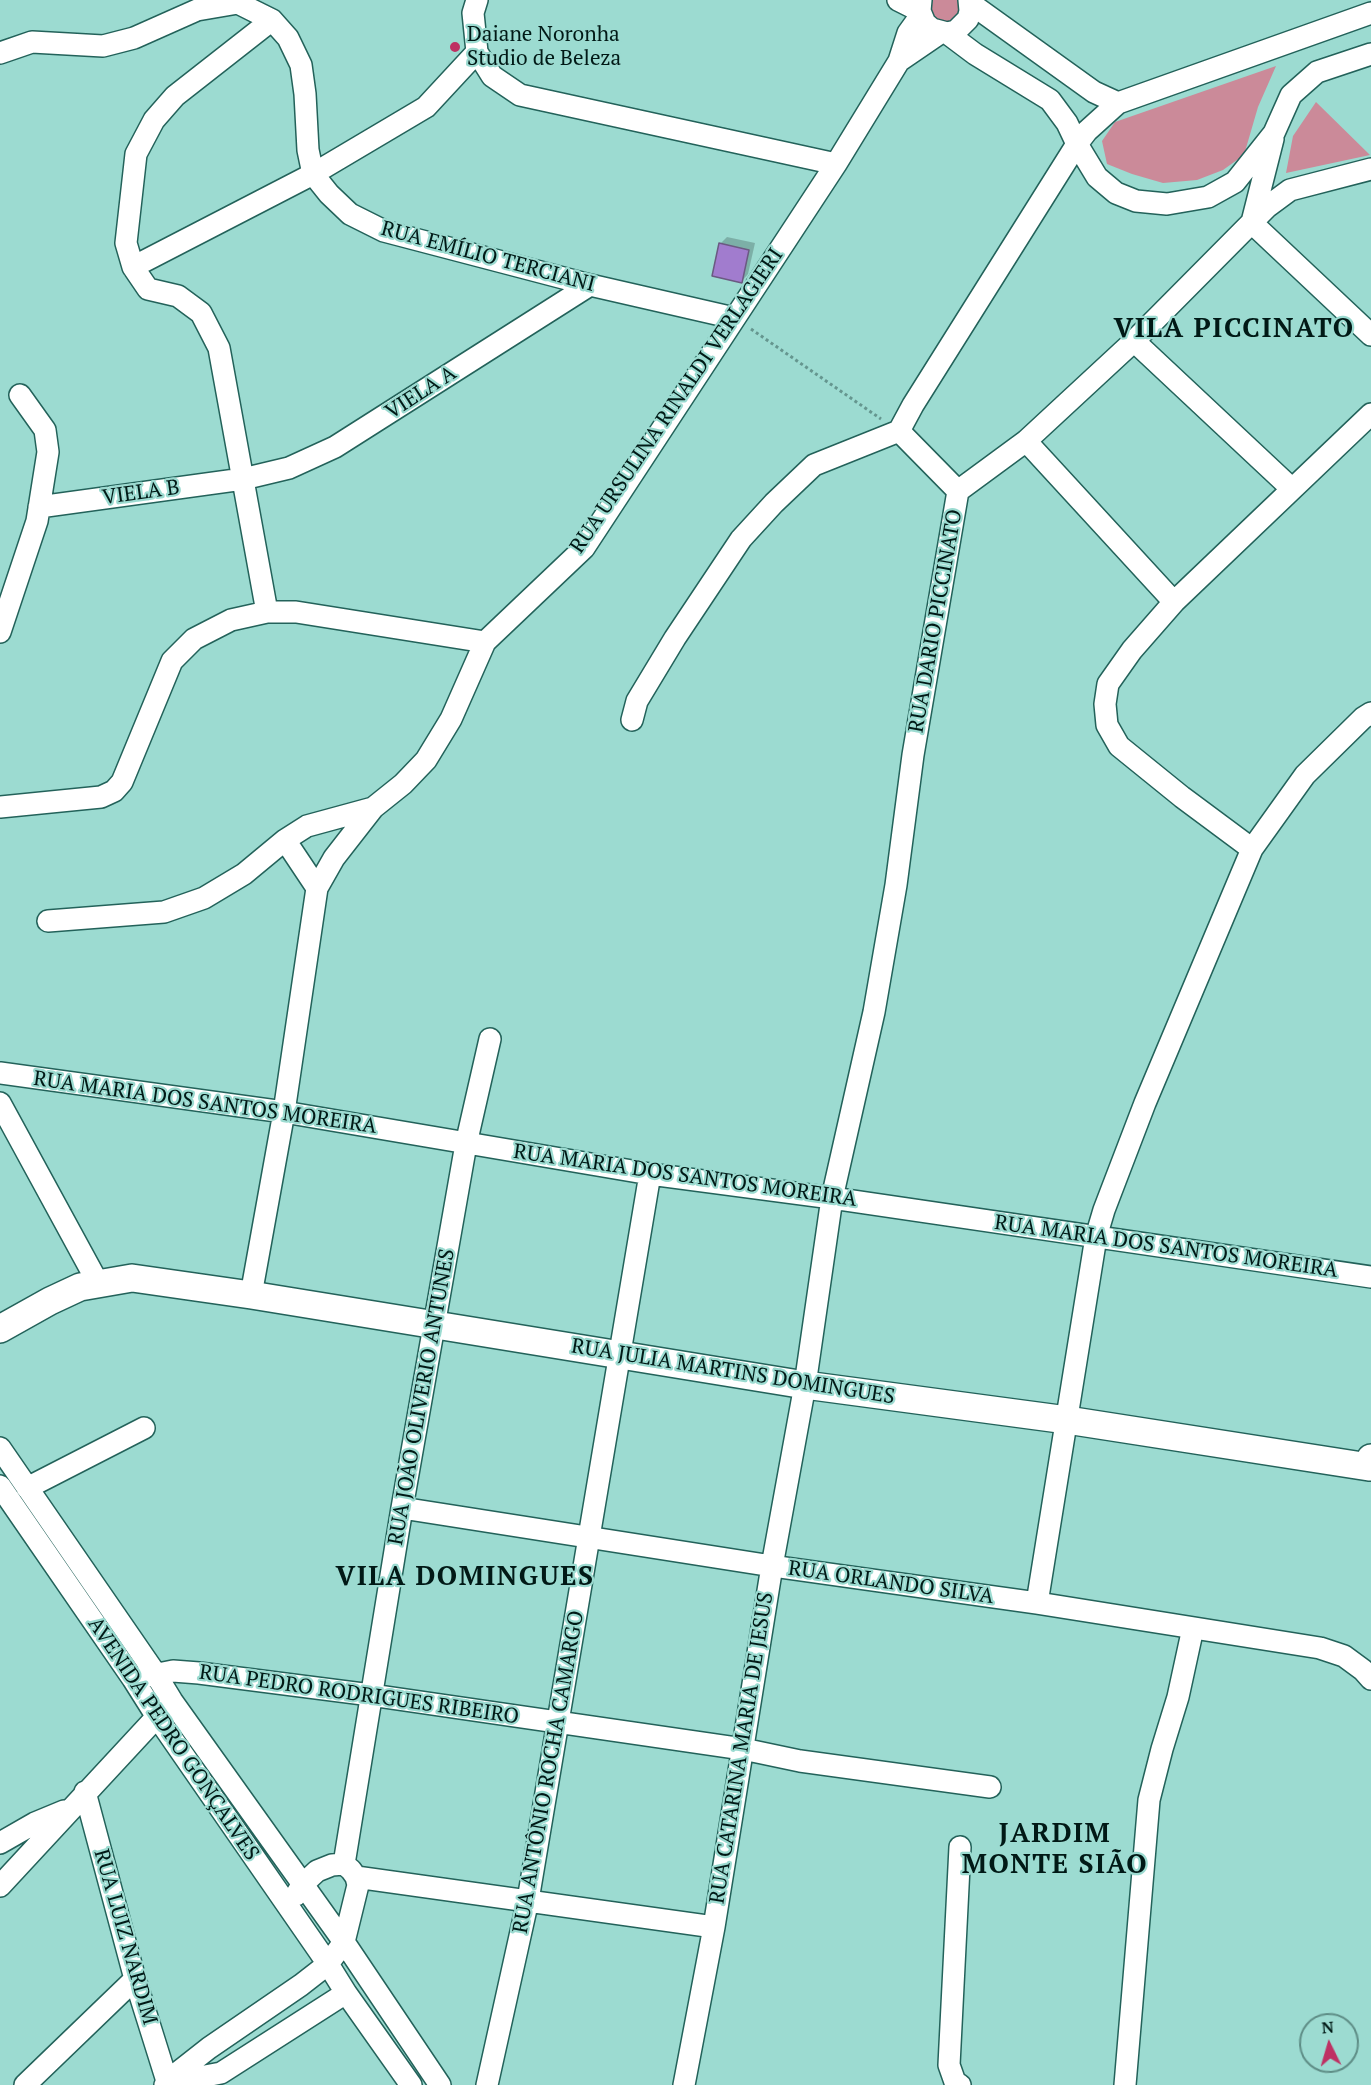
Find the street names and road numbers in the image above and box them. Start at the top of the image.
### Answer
street label: RUA EMÍLIO TERCIANI [378,216,598,298]
street label: RUA URSULINA RINALDI VERLAGIERI [565,244,789,558]
street label: VIELA A [381,361,461,425]
street label: VIELA B [101,475,181,511]
street label: RUA DARIO PICCINATO [904,507,968,735]
street label: RUA MARIA DOS SANTOS MOREIRA [32,1066,378,1140]
street label: RUA MARIA DOS SANTOS MOREIRA [512,1139,858,1213]
street label: RUA MARIA DOS SANTOS MOREIRA [993,1210,1339,1284]
street label: RUA JOÃO OLIVERIO ANTUNES [384,1247,460,1547]
street label: RUA JULIA MARTINS DOMINGUES [570,1334,896,1410]
street label: RUA ORLANDO SILVA [787,1556,995,1610]
street label: RUA CATARINA MARIA DE JESUS [705,1591,779,1905]
street label: RUA ANTÔNIO ROCHA CAMARGO [508,1609,590,1935]
street label: AVENIDA PEDRO GONÇALVES [82,1613,264,1865]
street label: RUA PEDRO RODRIGUES RIBEIRO [198,1660,520,1730]
street label: RUA LUIZ NARDIM [88,1846,162,2028]

